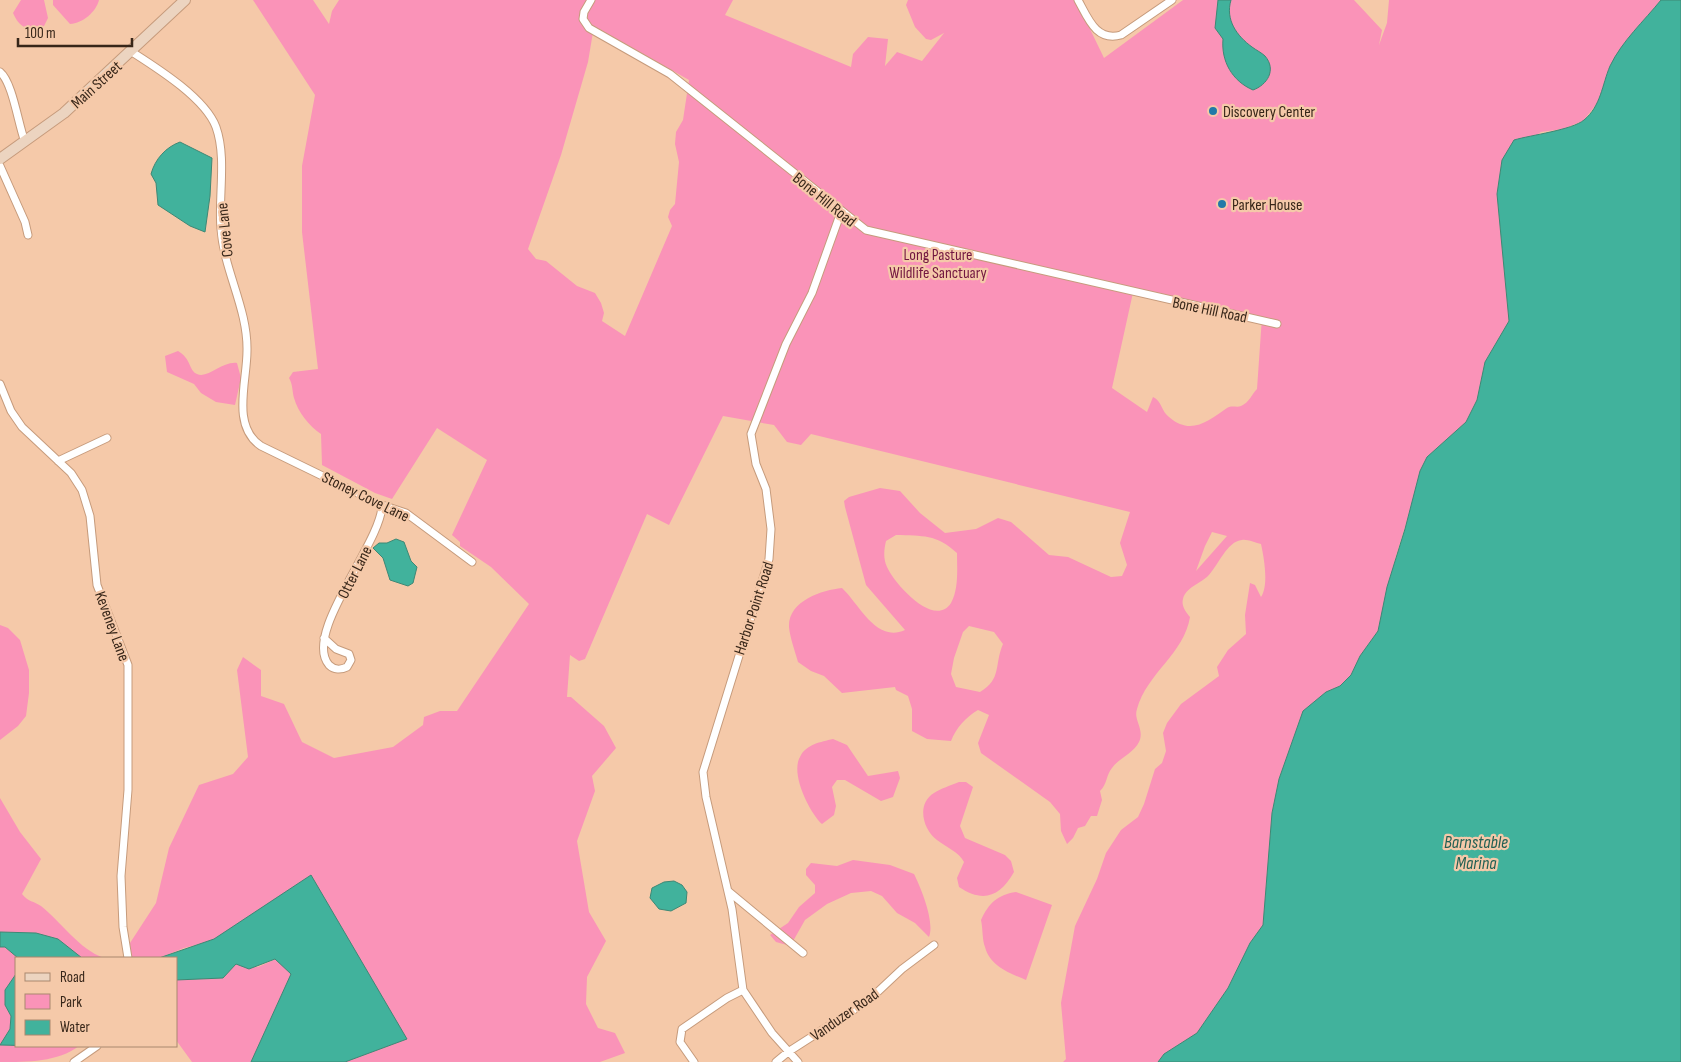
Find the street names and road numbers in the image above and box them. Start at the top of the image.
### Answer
street label: Main Street [68,57,126,113]
street label: Bone Hill Road [789,169,860,231]
street label: Cove Lane [213,202,238,258]
street label: Bone Hill Road [1171,293,1249,328]
street label: Stoney Cove Lane [319,468,412,527]
street label: Otter Lane [334,543,377,602]
street label: Harbor Point Road [730,560,778,657]
street label: Keveney Lane [90,589,133,664]
street label: Vanduzer Road [807,985,883,1046]

